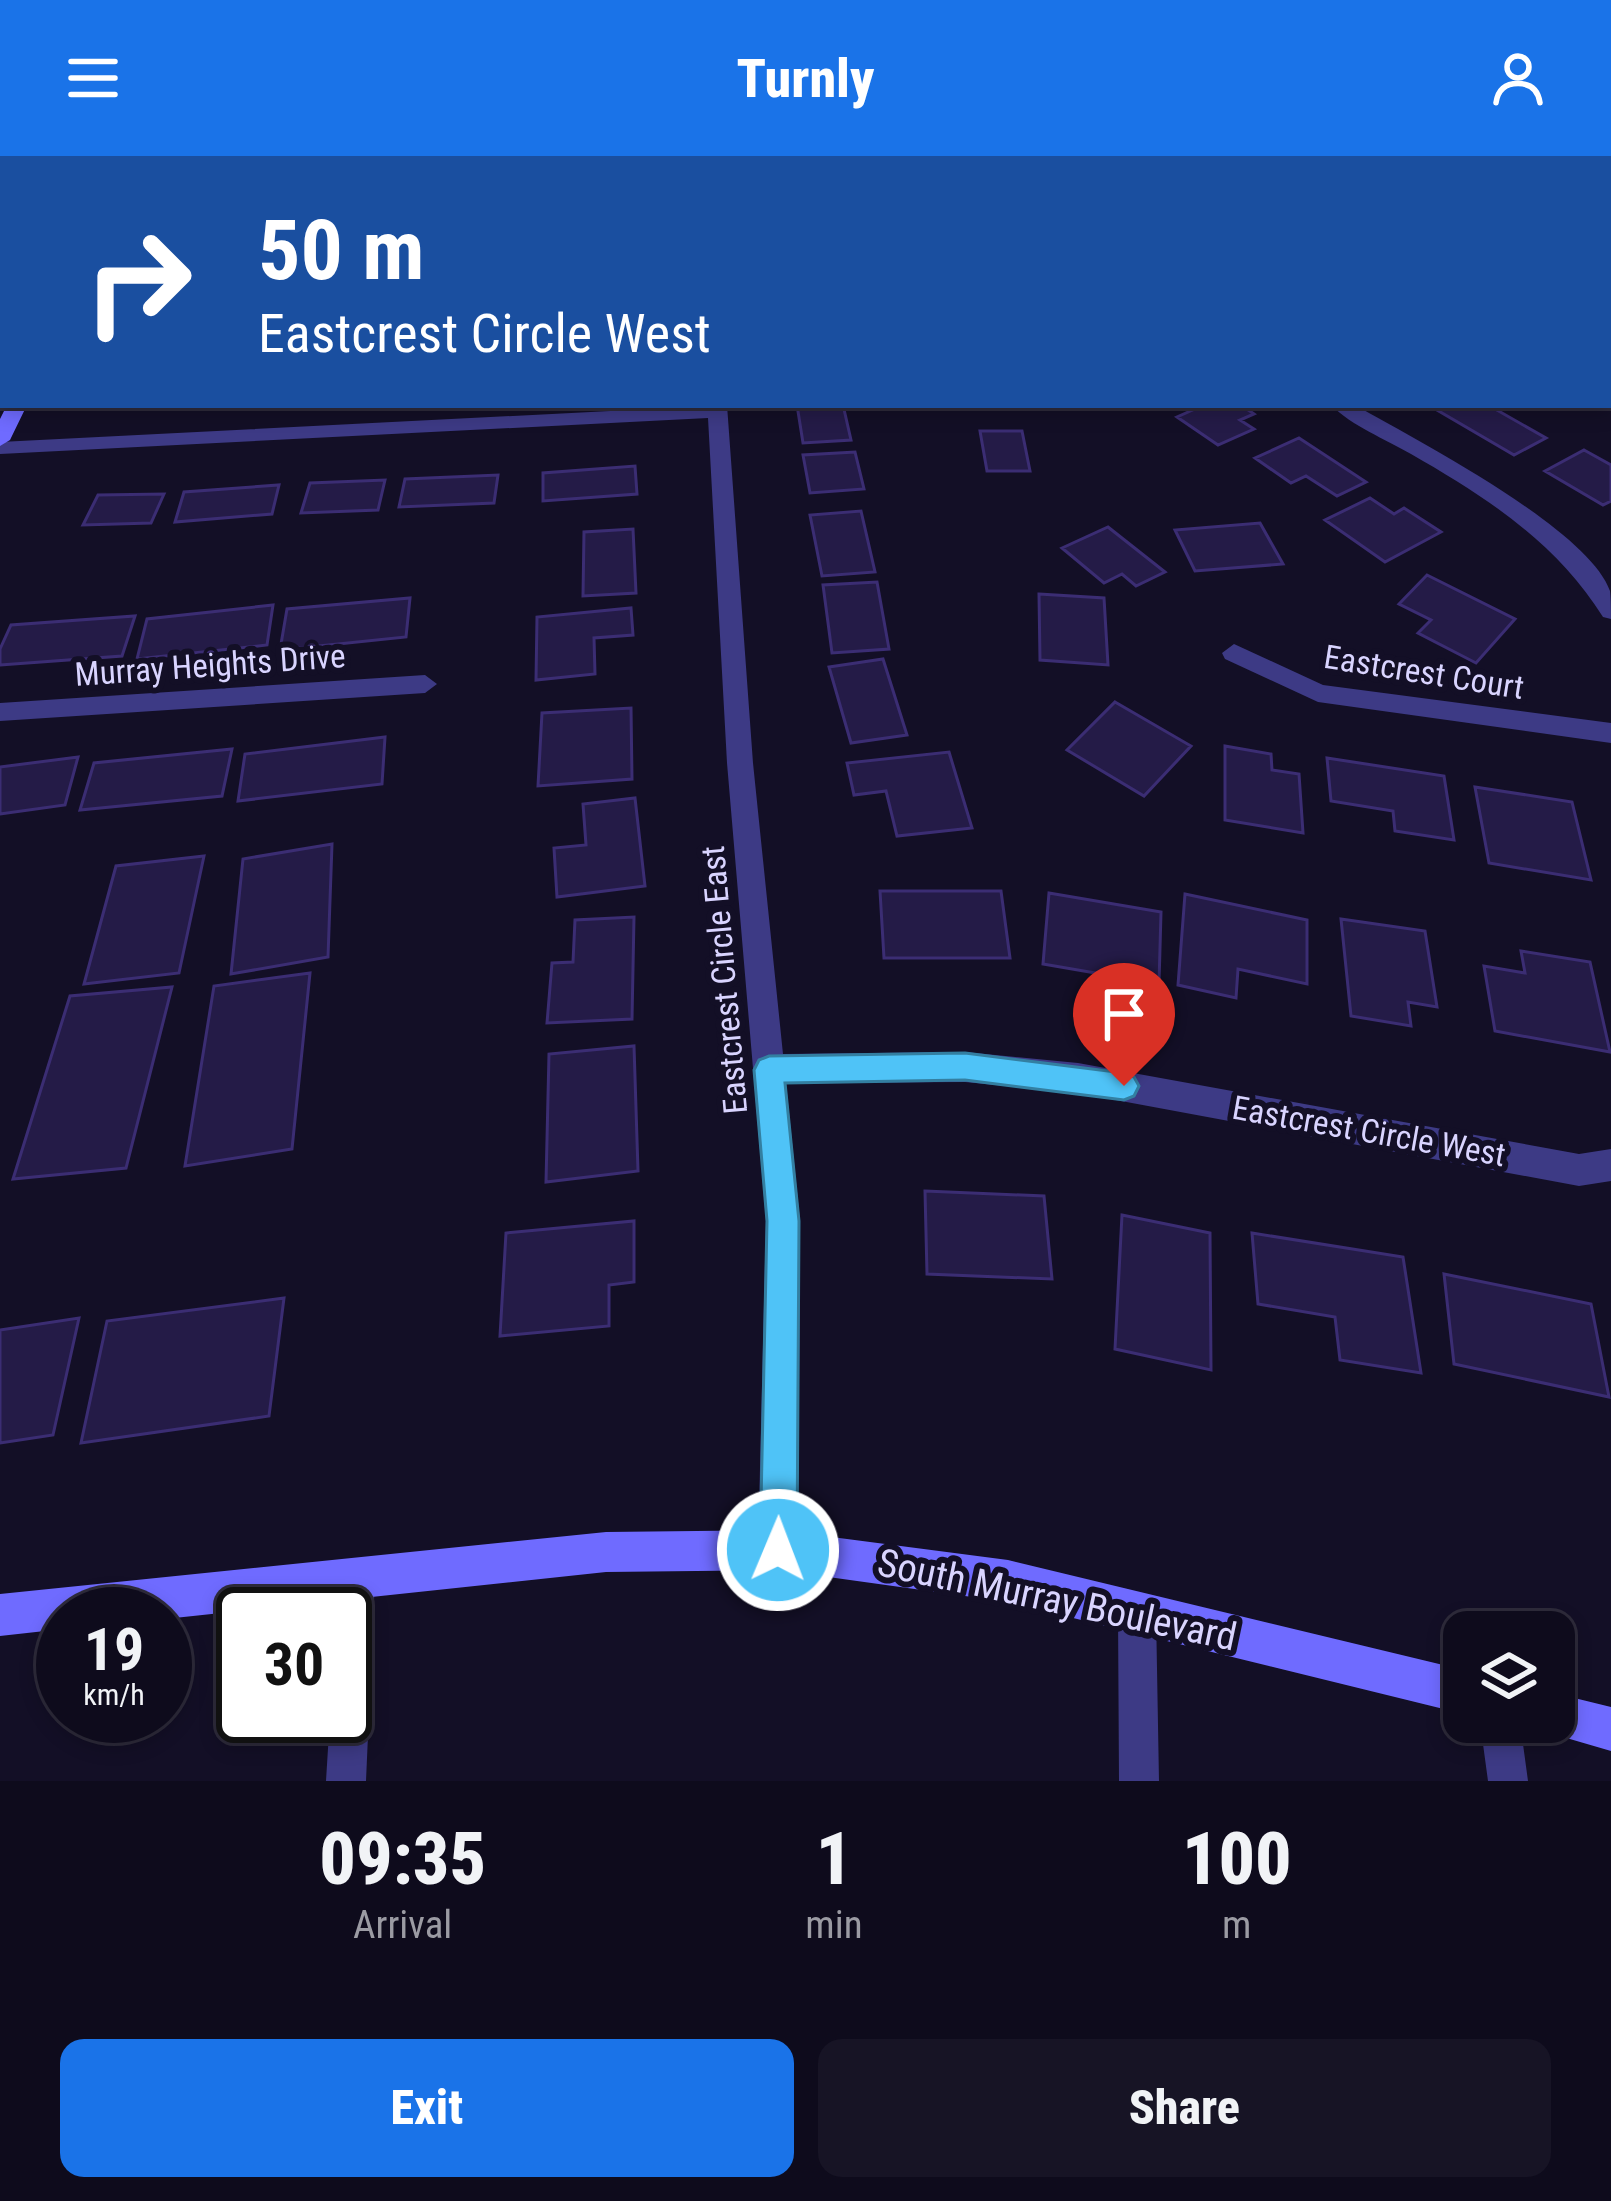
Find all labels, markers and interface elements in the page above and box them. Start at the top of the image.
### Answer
icon: menu [60,45,126,111]
icon: person [1485,45,1551,111]
text: Turnly [737,47,874,110]
text: 50 m [258,201,425,300]
icon: right [60,204,216,360]
text: Eastcrest Circle West [258,302,711,365]
street label: Murray Heights Drive [73,636,347,694]
street label: Eastcrest Court [1321,637,1527,707]
street label: Eastcrest Circle East [693,844,755,1116]
pin [1073,963,1175,1086]
icon: arrive [1091,981,1157,1047]
street label: Eastcrest Circle West [1229,1088,1509,1174]
position arrow [715,1487,841,1613]
street label: South Murray Boulevard [873,1540,1241,1660]
speed limit sign: 30 [216,1587,372,1743]
map controls [1443,1611,1575,1743]
button: layers [1443,1611,1575,1743]
text: 19 [84,1614,144,1685]
text: km/h [83,1677,145,1712]
text: 09:35 [319,1817,486,1902]
text: 1 [816,1817,852,1902]
text: 100 [1182,1817,1292,1902]
text: Arrival [353,1902,452,1948]
text: min [805,1902,863,1948]
text: m [1222,1902,1251,1948]
button: Exit [60,2039,794,2177]
button: Share [818,2039,1551,2177]

